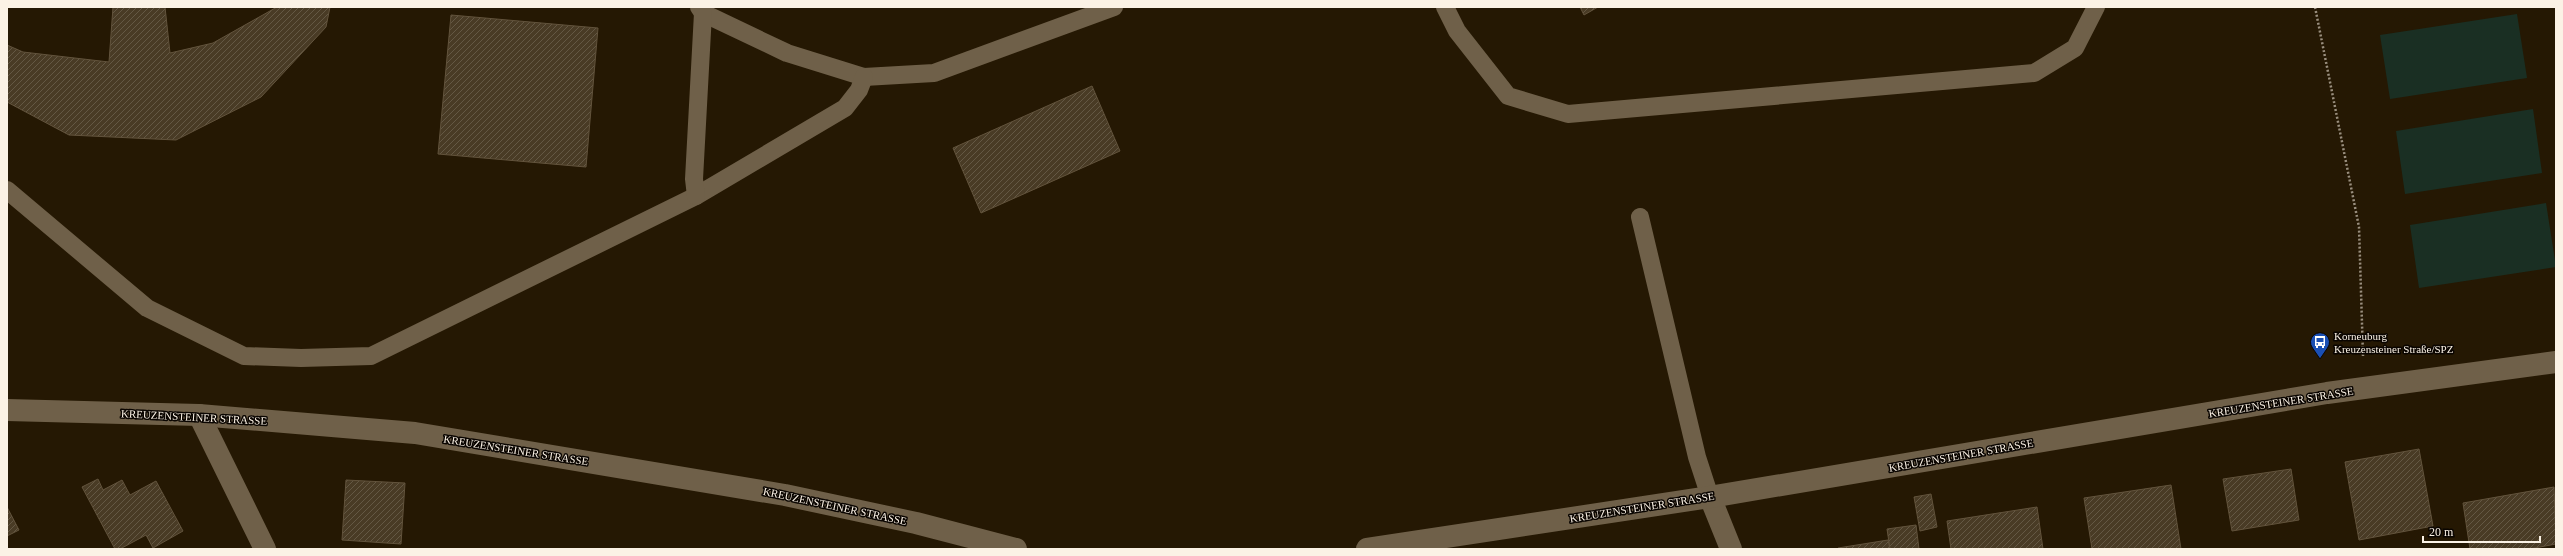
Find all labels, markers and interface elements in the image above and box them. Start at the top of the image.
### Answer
place label: Korneuburg Kreuzensteiner Straße/SPZ [2334,330,2454,355]
bus stop icon: Korneuburg Kreuzensteiner Straße/SPZ [2309,331,2331,359]
street label: KREUZENSTEINER STRASSE [2208,385,2354,419]
street label: KREUZENSTEINER STRASSE [121,407,268,427]
street label: KREUZENSTEINER STRASSE [443,433,589,467]
street label: KREUZENSTEINER STRASSE [1888,436,2034,474]
street label: KREUZENSTEINER STRASSE [762,485,908,527]
street label: KREUZENSTEINER STRASSE [1569,490,1715,524]
scale bar [2423,518,2540,544]
text: 20 m [2429,525,2454,539]

